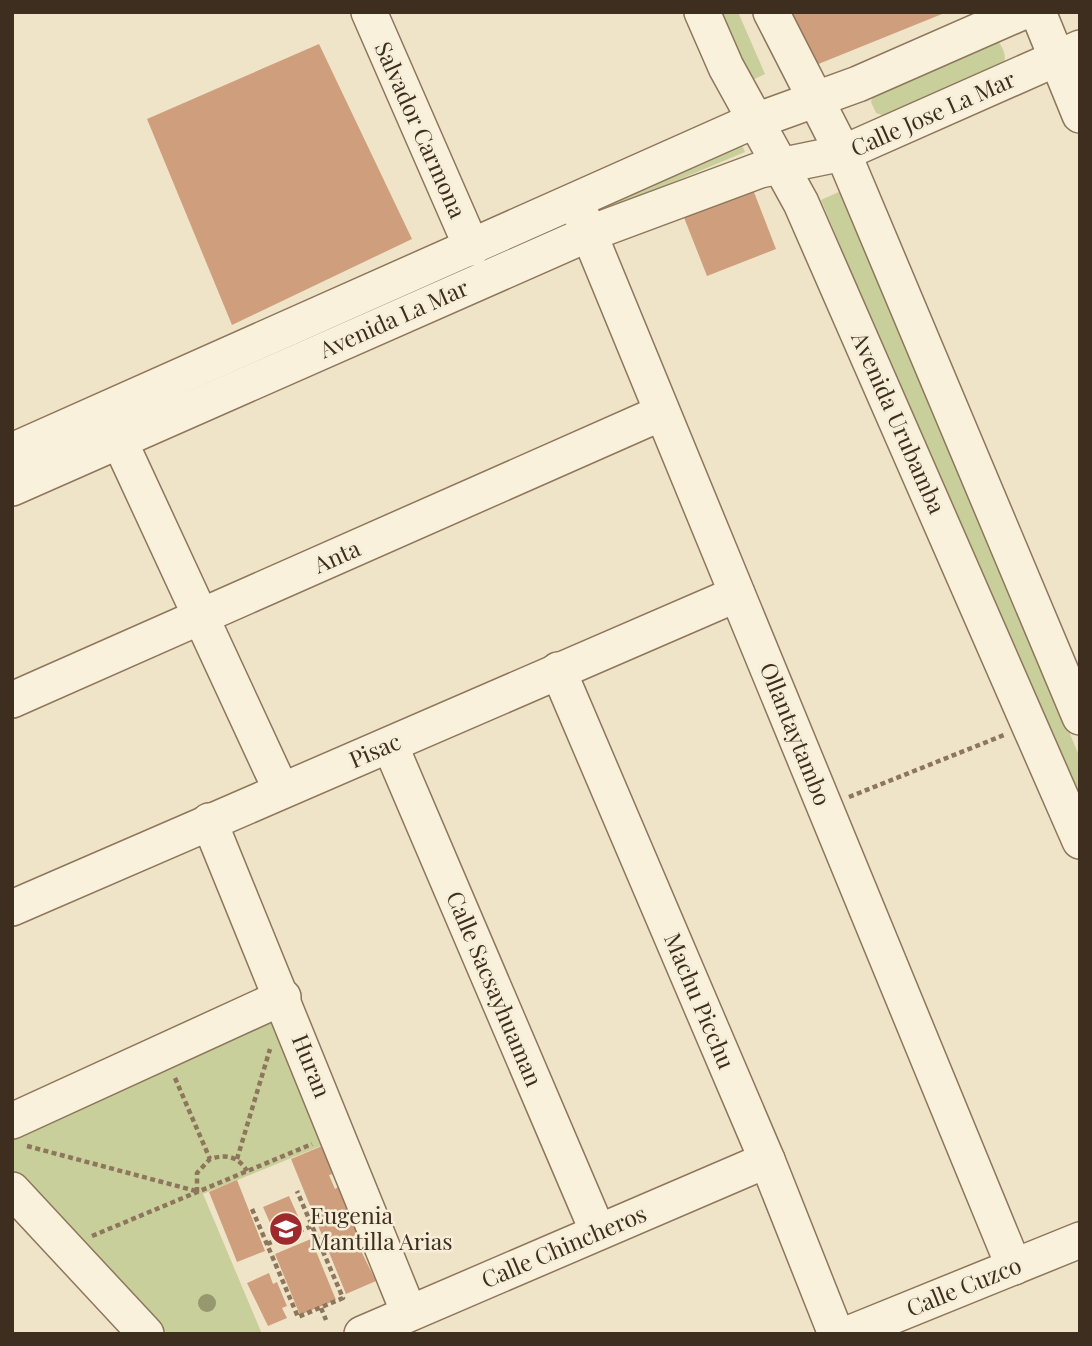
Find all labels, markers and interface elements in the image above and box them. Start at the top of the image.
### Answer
street label: Salvador Carmona [369,36,474,223]
street label: Calle Jose La Mar [845,62,1020,163]
street label: Avenida La Mar [313,271,473,365]
street label: Avenida Urubamba [845,326,954,519]
street label: Anta [307,532,365,580]
street label: Ollantaytambo [754,657,839,810]
street label: Pisac [344,725,405,774]
street label: Calle Sacsayhuaman [440,886,551,1091]
street label: Machu Picchu [658,928,743,1073]
street label: Huran [286,1029,339,1102]
street label: Calle Chincheros [476,1197,651,1294]
place label: Eugenia Mantilla Arias [310,1199,452,1256]
school or university icon: Eugenia Mantilla Arias [267,1210,305,1248]
street label: Calle Cuzco [901,1248,1026,1323]

